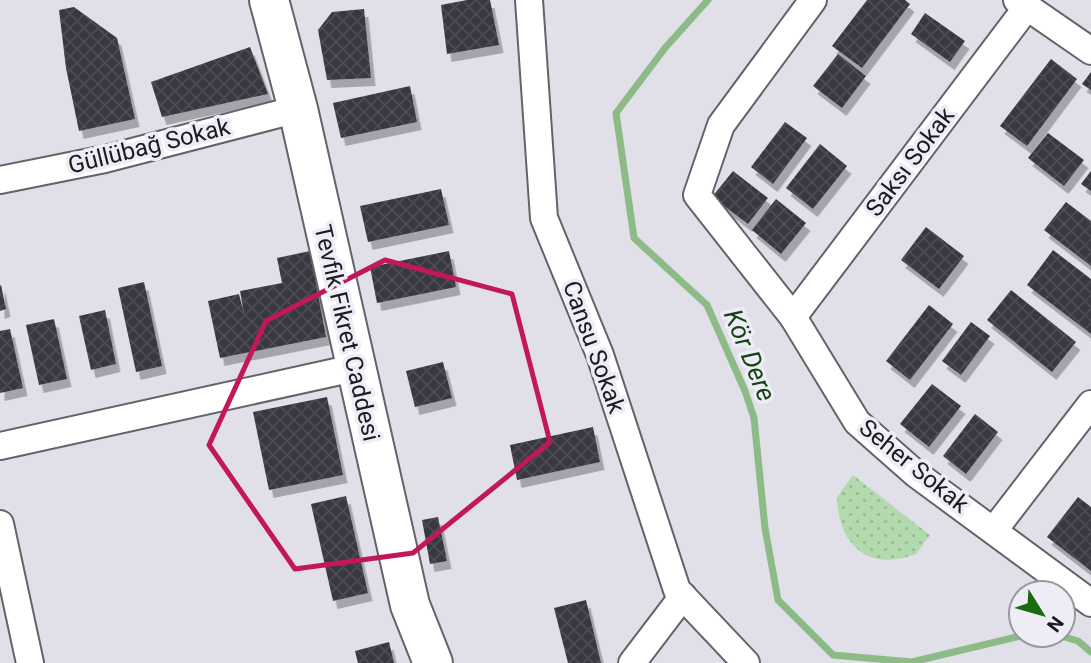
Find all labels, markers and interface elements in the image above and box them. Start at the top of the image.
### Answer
street label: Saksı Sokak [860,101,961,222]
street label: Güllübağ Sokak [65,112,234,180]
street label: Tevfik Fikret Caddesi [308,222,386,444]
street label: Cansu Sokak [557,277,631,418]
water label: Kör Dere [718,305,782,405]
street label: Seher Sokak [854,413,975,519]
north arrow [1007,579,1077,649]
text: N [1042,612,1068,636]

